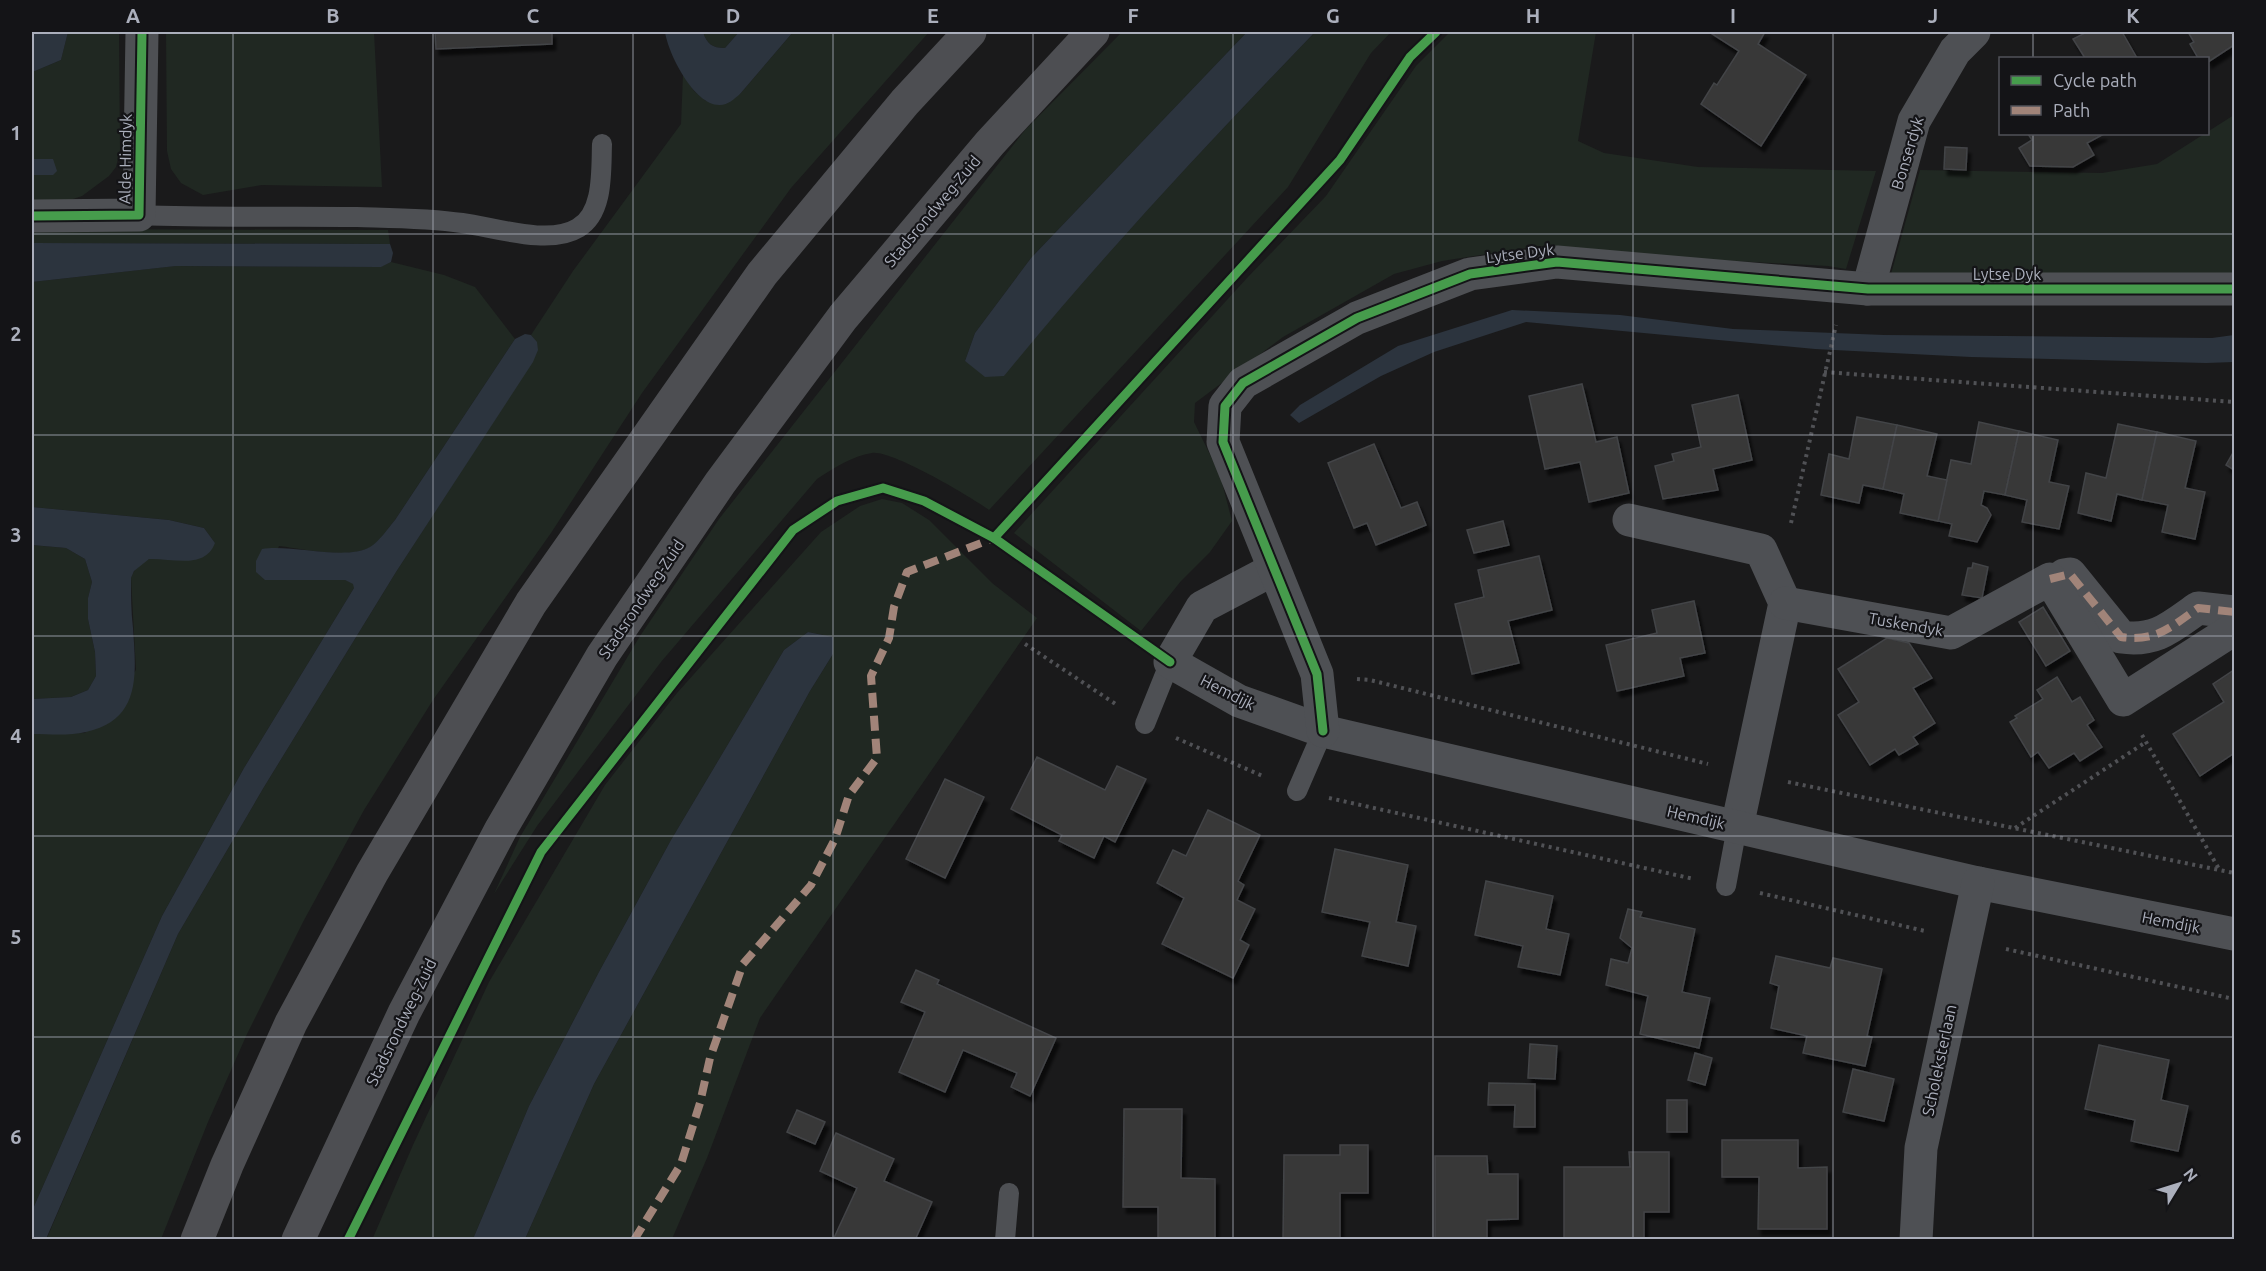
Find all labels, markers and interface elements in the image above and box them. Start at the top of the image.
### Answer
text: A [126,4,140,27]
text: B [326,4,340,27]
text: C [527,4,540,27]
text: D [726,4,740,27]
text: E [927,4,939,27]
text: F [1127,4,1139,27]
text: G [1326,4,1340,27]
text: H [1526,4,1540,27]
text: I [1730,4,1736,27]
text: J [1928,4,1938,27]
text: K [2126,4,2140,27]
legend [1999,57,2209,135]
text: Cycle path [2053,70,2137,90]
text: Path [2053,100,2090,120]
street label: Alde Himdyk [115,114,135,204]
street label: Bonserdyk [1887,114,1927,192]
text: 1 [10,121,22,144]
street label: Stadsrondweg-Zuid [880,152,984,270]
street label: Lytse Dyk [1485,240,1555,266]
street label: Lytse Dyk [1973,265,2041,283]
text: 2 [10,322,22,345]
text: 3 [10,523,22,546]
street label: Stadsrondweg-Zuid [595,536,687,662]
street label: Tuskendyk [1867,609,1945,639]
street label: Hemdijk [1198,671,1258,713]
text: 4 [10,724,22,747]
street label: Hemdijk [1665,802,1727,832]
street label: Hemdijk [2140,908,2202,936]
text: 5 [10,925,22,948]
street label: Stadsrondweg-Zuid [362,955,440,1089]
street label: Scholeksterlaan [1918,1003,1960,1117]
text: 6 [10,1125,22,1148]
north arrow [2149,1154,2209,1214]
text: N [2180,1165,2202,1185]

